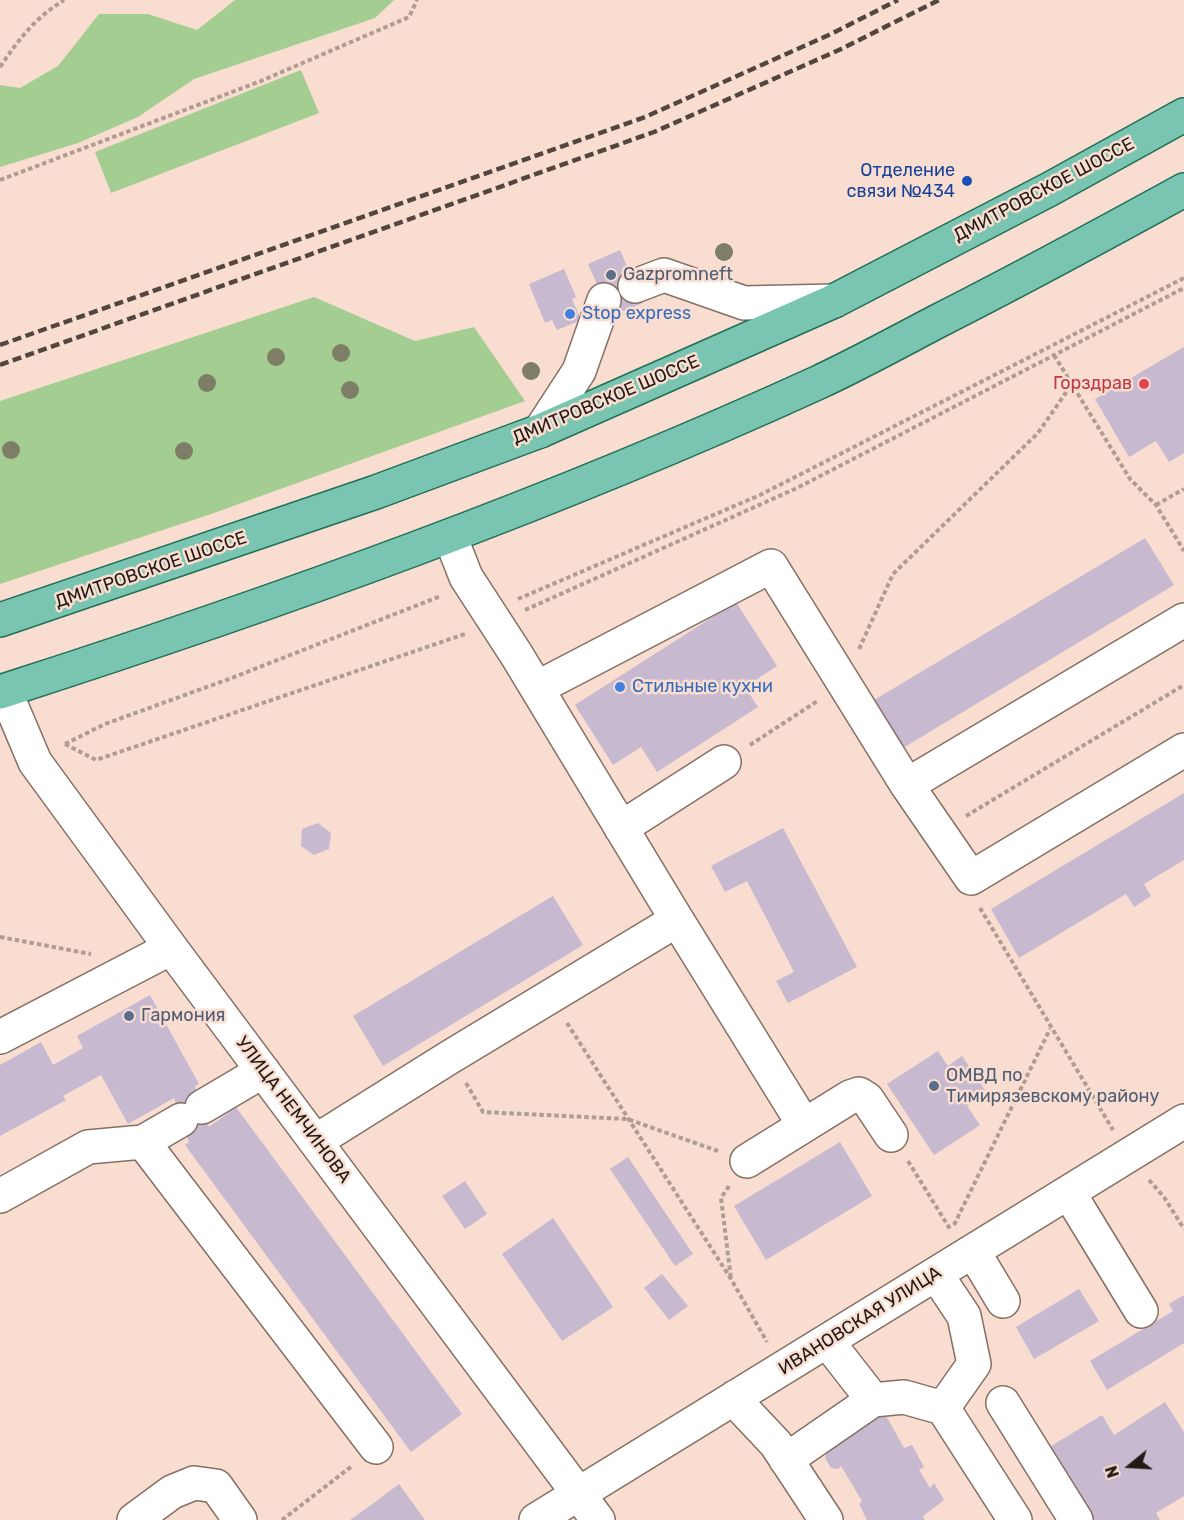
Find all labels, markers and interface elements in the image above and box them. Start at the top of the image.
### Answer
street label: ДМИТРОВСКОЕ ШОССЕ [950,133,1138,247]
place label: Отделение связи №434 [847,160,955,202]
marker: Отделение связи №434 [960,174,974,188]
place label: Gazpromneft [623,264,733,286]
marker: Gazpromneft [604,268,618,282]
place label: Stop express [582,303,691,325]
marker: Stop express [563,307,577,321]
street label: ДМИТРОВСКОЕ ШОССЕ [509,351,703,449]
place label: Горздрав [1053,373,1132,395]
marker: Горздрав [1137,377,1151,391]
street label: ДМИТРОВСКОЕ ШОССЕ [52,527,250,613]
place label: Стильные кухни [632,676,773,698]
marker: Стильные кухни [613,680,627,694]
place label: Гармония [141,1005,225,1027]
marker: Гармония [122,1009,136,1023]
street label: УЛИЦА НЕМЧИНОВА [231,1032,355,1188]
place label: ОМВД по Тимирязевскому району [946,1065,1159,1108]
marker: ОМВД по Тимирязевскому району [927,1079,941,1093]
street label: ИВАНОВСКАЯ УЛИЦА [775,1262,945,1380]
north arrow [1100,1436,1160,1496]
text: N [1102,1463,1123,1480]

